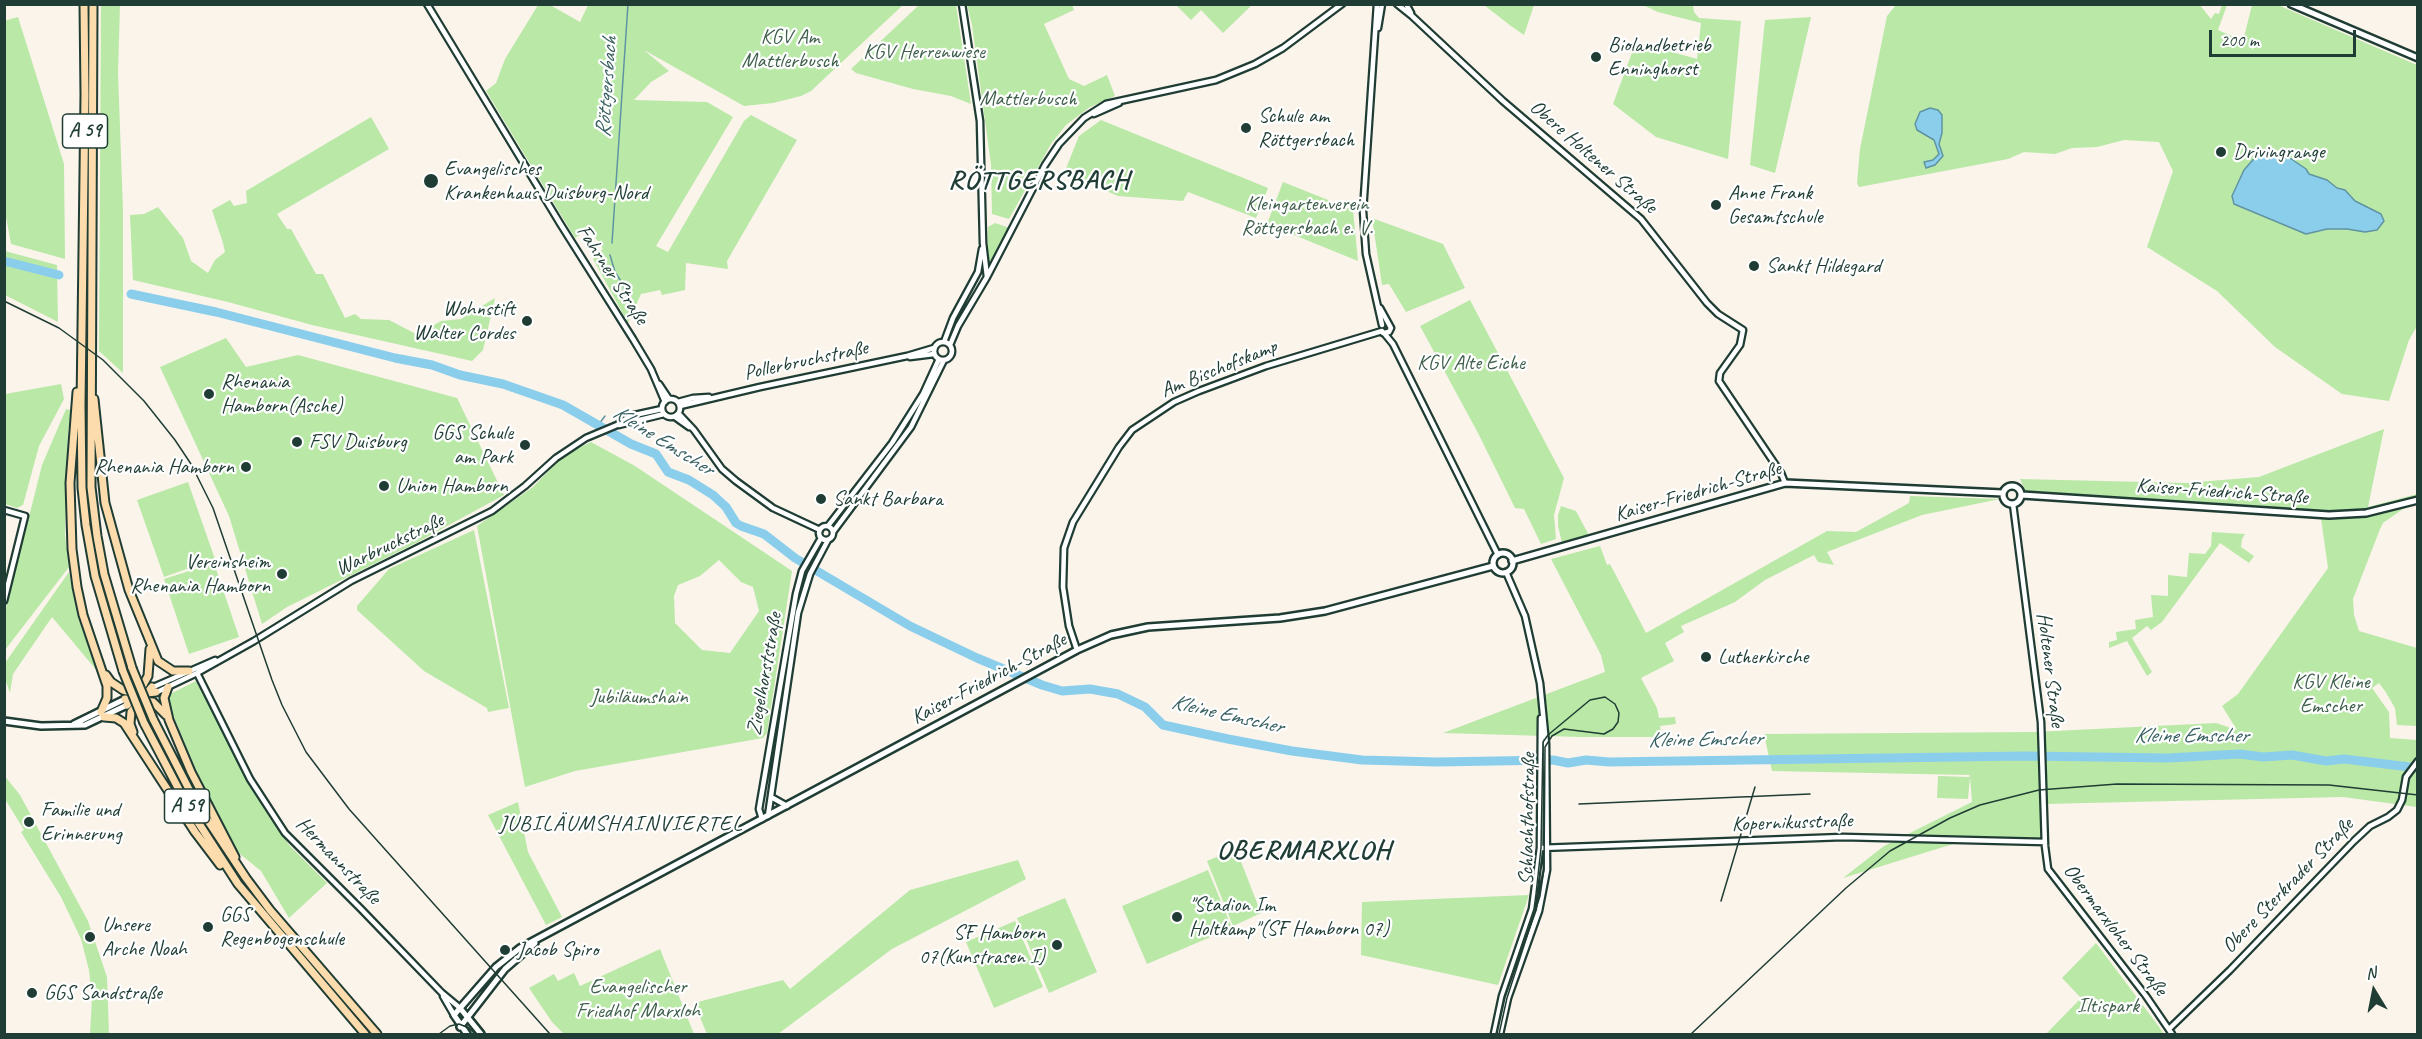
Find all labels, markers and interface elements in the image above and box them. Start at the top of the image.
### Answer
scale bar [2212,18,2359,56]
park label: KGV Am Mattlerbusch [741,24,839,74]
text: 200 m [2220,29,2259,51]
place label: Biolandbetrieb Enninghorst [1608,32,1711,82]
water label: Röttgersbach [590,36,624,138]
park label: KGV Herrenwiese [863,39,985,65]
marker: Biolandbetrieb Enninghorst [1589,50,1603,64]
park label: Mattlerbusch [979,86,1077,112]
street label: Obere Holtener Straße [1524,95,1662,219]
place label: Schule am Röttgersbach [1258,103,1354,153]
road number: A 59 [62,114,107,148]
marker: Schule am Röttgersbach [1239,121,1253,135]
place label: Drivingrange [2233,139,2325,165]
marker: Drivingrange [2214,145,2228,159]
place label: Evangelisches Krankenhaus Duisburg-Nord [444,156,648,206]
district label: RÖTTGERSBACH [948,165,1130,197]
marker: Evangelisches Krankenhaus Duisburg-Nord [422,172,440,190]
place label: Anne Frank Gesamtschule [1728,180,1823,230]
park label: Kleingartenverein Röttgersbach e. V. [1241,191,1373,241]
marker: Anne Frank Gesamtschule [1709,198,1723,212]
street label: Fahrner Straße [570,220,654,330]
place label: Sankt Hildegard [1766,253,1881,279]
marker: Sankt Hildegard [1747,259,1761,273]
place label: Wohnstift Walter Cordes [414,296,515,346]
marker: Wohnstift Walter Cordes [520,314,534,328]
street label: Am Bischofskamp [1157,334,1281,404]
street label: Pollerbruchstraße [742,336,870,386]
park label: KGV Alte Eiche [1417,350,1525,376]
place label: Rhenania Hamborn(Asche) [221,369,342,419]
marker: Rhenania Hamborn(Asche) [202,387,216,401]
water label: Kleine Emscher [608,400,718,482]
place label: GGS Schule am Park [432,420,513,470]
place label: FSV Duisburg [309,429,407,455]
marker: FSV Duisburg [290,435,304,449]
marker: GGS Schule am Park [518,438,532,452]
place label: Rhenania Hamborn [94,454,234,480]
street label: Kaiser-Friedrich-Straße [1612,456,1784,528]
marker: Rhenania Hamborn [239,460,253,474]
place label: Union Hamborn [396,473,508,499]
street label: Kaiser-Friedrich-Straße [2135,473,2309,511]
marker: Union Hamborn [377,479,391,493]
place label: Sankt Barbara [833,486,943,512]
marker: Sankt Barbara [814,492,828,506]
street label: Warbruckstraße [332,508,448,582]
place label: Vereinsheim Rhenania Hamborn [130,549,270,599]
marker: Vereinsheim Rhenania Hamborn [275,567,289,581]
street label: Ziegelhorststraße [742,611,788,737]
street label: Holtener Straße [2030,611,2070,729]
street label: Kaiser-Friedrich-Straße [907,628,1071,730]
place label: Lutherkirche [1718,644,1808,670]
marker: Lutherkirche [1699,650,1713,664]
park label: KGV Kleine Emscher [2292,669,2370,719]
park label: Jubiläumshain [590,684,688,710]
water label: Kleine Emscher [1169,689,1285,741]
water label: Kleine Emscher [2134,723,2248,749]
water label: Kleine Emscher [1648,726,1762,754]
street label: Schlachthofstraße [1514,753,1542,885]
road number: A 59 [164,789,210,823]
place label: Familie und Erinnerung [41,797,122,847]
street label: Kopernikusstraße [1731,808,1853,838]
district label: JUBILÄUMSHAINVIERTEL [500,811,742,837]
street label: Hermannstraße [290,812,386,910]
street label: Obere Sterkrader Straße [2217,813,2359,959]
marker: Familie und Erinnerung [22,815,36,829]
district label: OBERMARXLOH [1218,835,1390,867]
street label: Obermarxloher Straße [2057,859,2173,1001]
place label: "Stadion Im Holtkamp"(SF Hamborn 07) [1189,892,1389,942]
place label: GGS Regenbogenschule [220,902,344,952]
marker: "Stadion Im Holtkamp"(SF Hamborn 07) [1170,910,1184,924]
place label: Unsere Arche Noah [102,912,187,962]
marker: GGS Regenbogenschule [201,920,215,934]
place label: SF Hamborn 07(Kunstrasen I) [919,920,1045,970]
marker: Unsere Arche Noah [83,930,97,944]
place label: Jacob Spiro [517,937,599,963]
marker: SF Hamborn 07(Kunstrasen I) [1050,938,1064,952]
marker: Jacob Spiro [498,943,512,957]
north arrow [2344,961,2404,1021]
text: N [2364,963,2377,984]
park label: Evangelischer Friedhof Marxloh [576,974,700,1024]
place label: GGS Sandstraße [44,980,162,1006]
marker: GGS Sandstraße [25,986,39,1000]
park label: Iltispark [2077,993,2139,1019]

